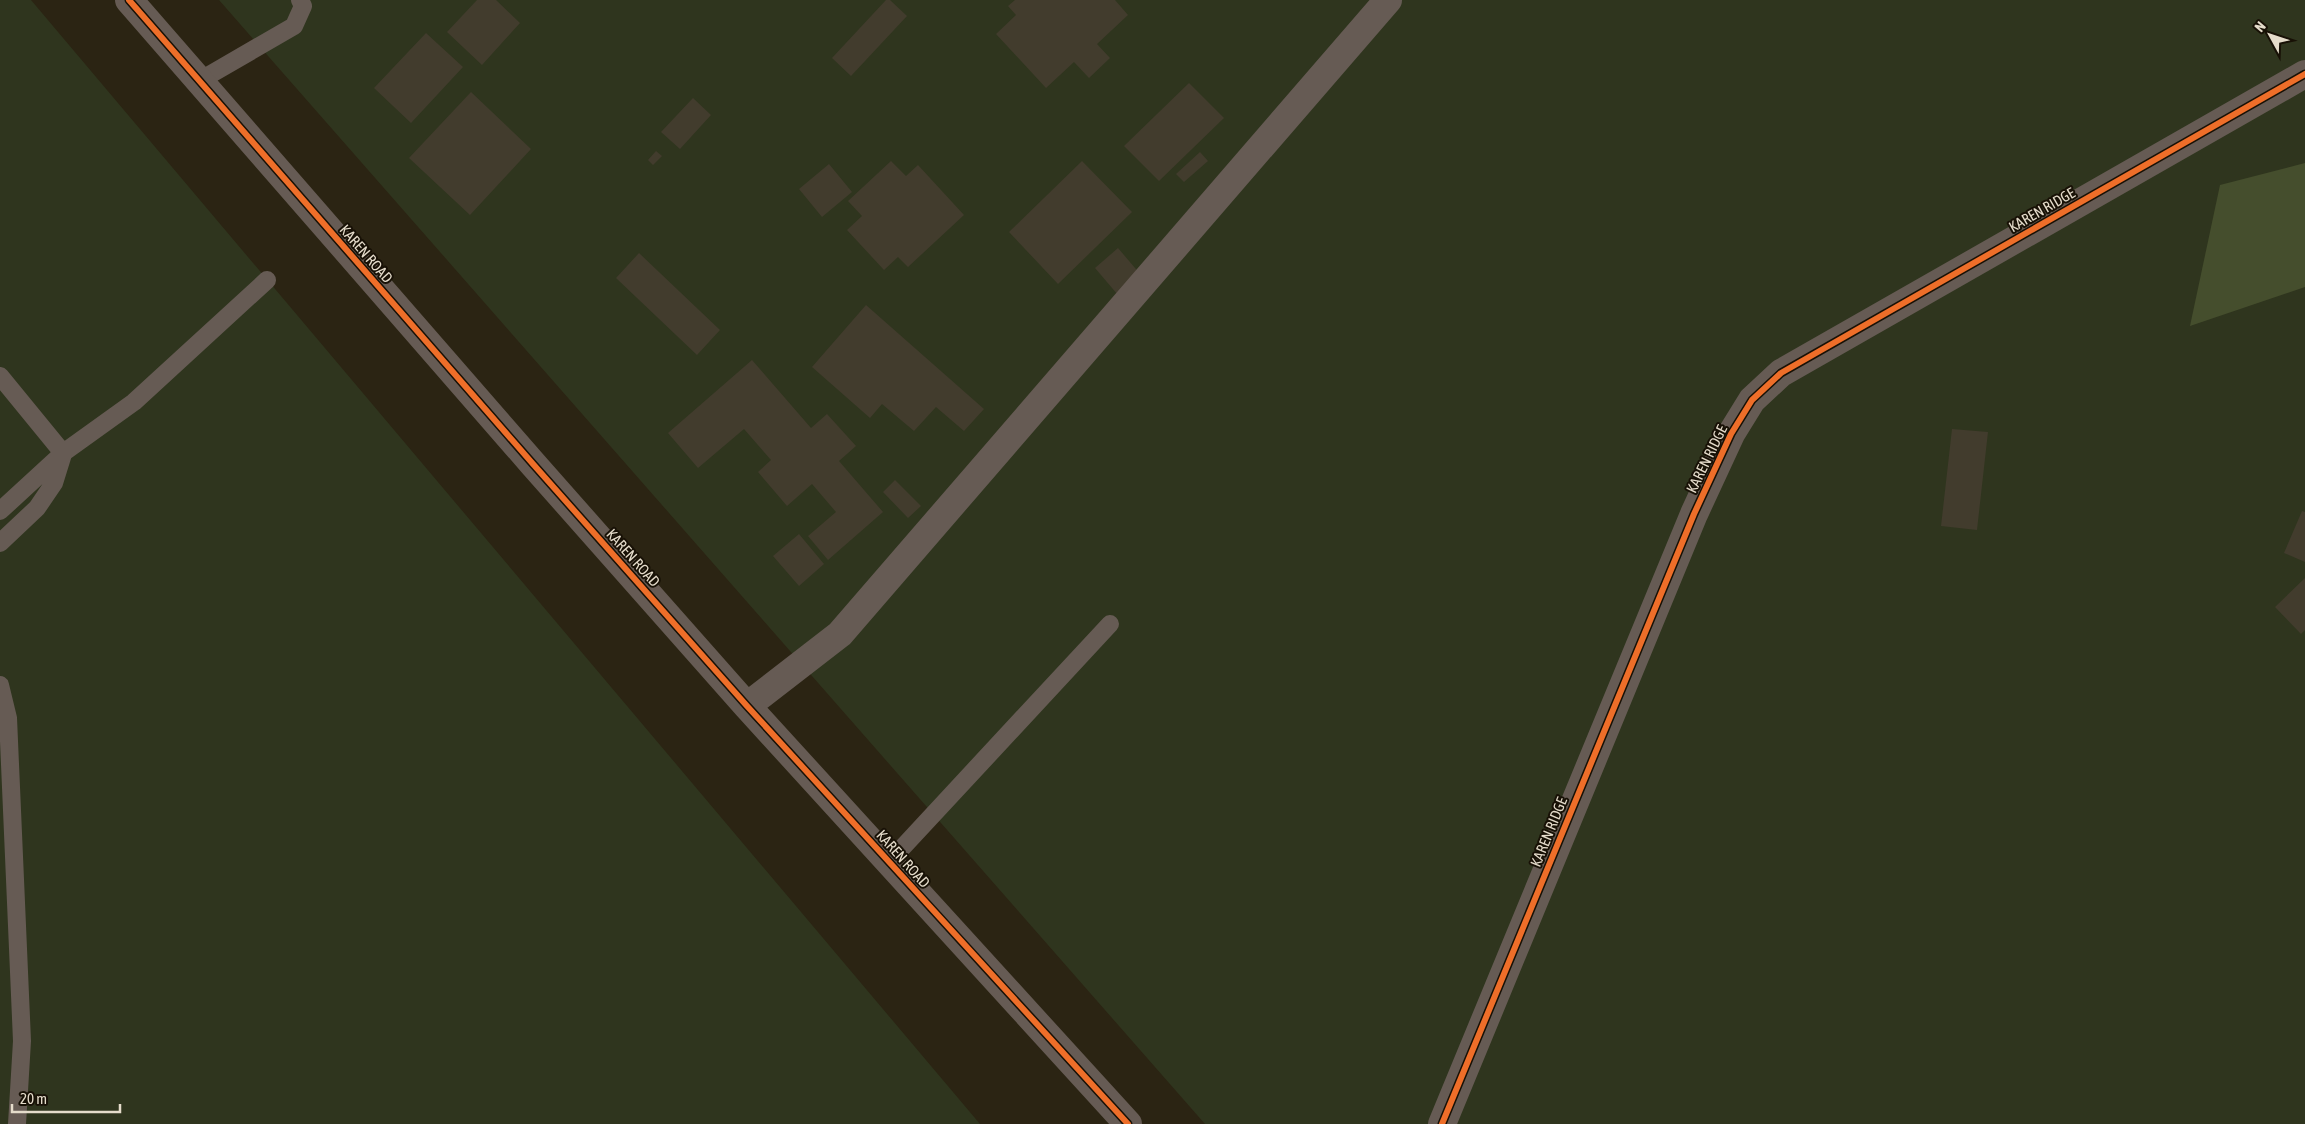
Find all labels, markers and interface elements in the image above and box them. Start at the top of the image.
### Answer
north arrow [2245,10,2295,60]
text: N [2251,18,2269,35]
street label: KAREN RIDGE [2006,184,2078,235]
street label: KAREN ROAD [337,221,396,286]
street label: KAREN RIDGE [1683,421,1731,496]
street label: KAREN ROAD [603,525,664,590]
street label: KAREN RIDGE [1527,794,1570,869]
street label: KAREN ROAD [873,826,934,891]
scale bar [12,1082,120,1114]
text: 20 m [20,1090,47,1107]

